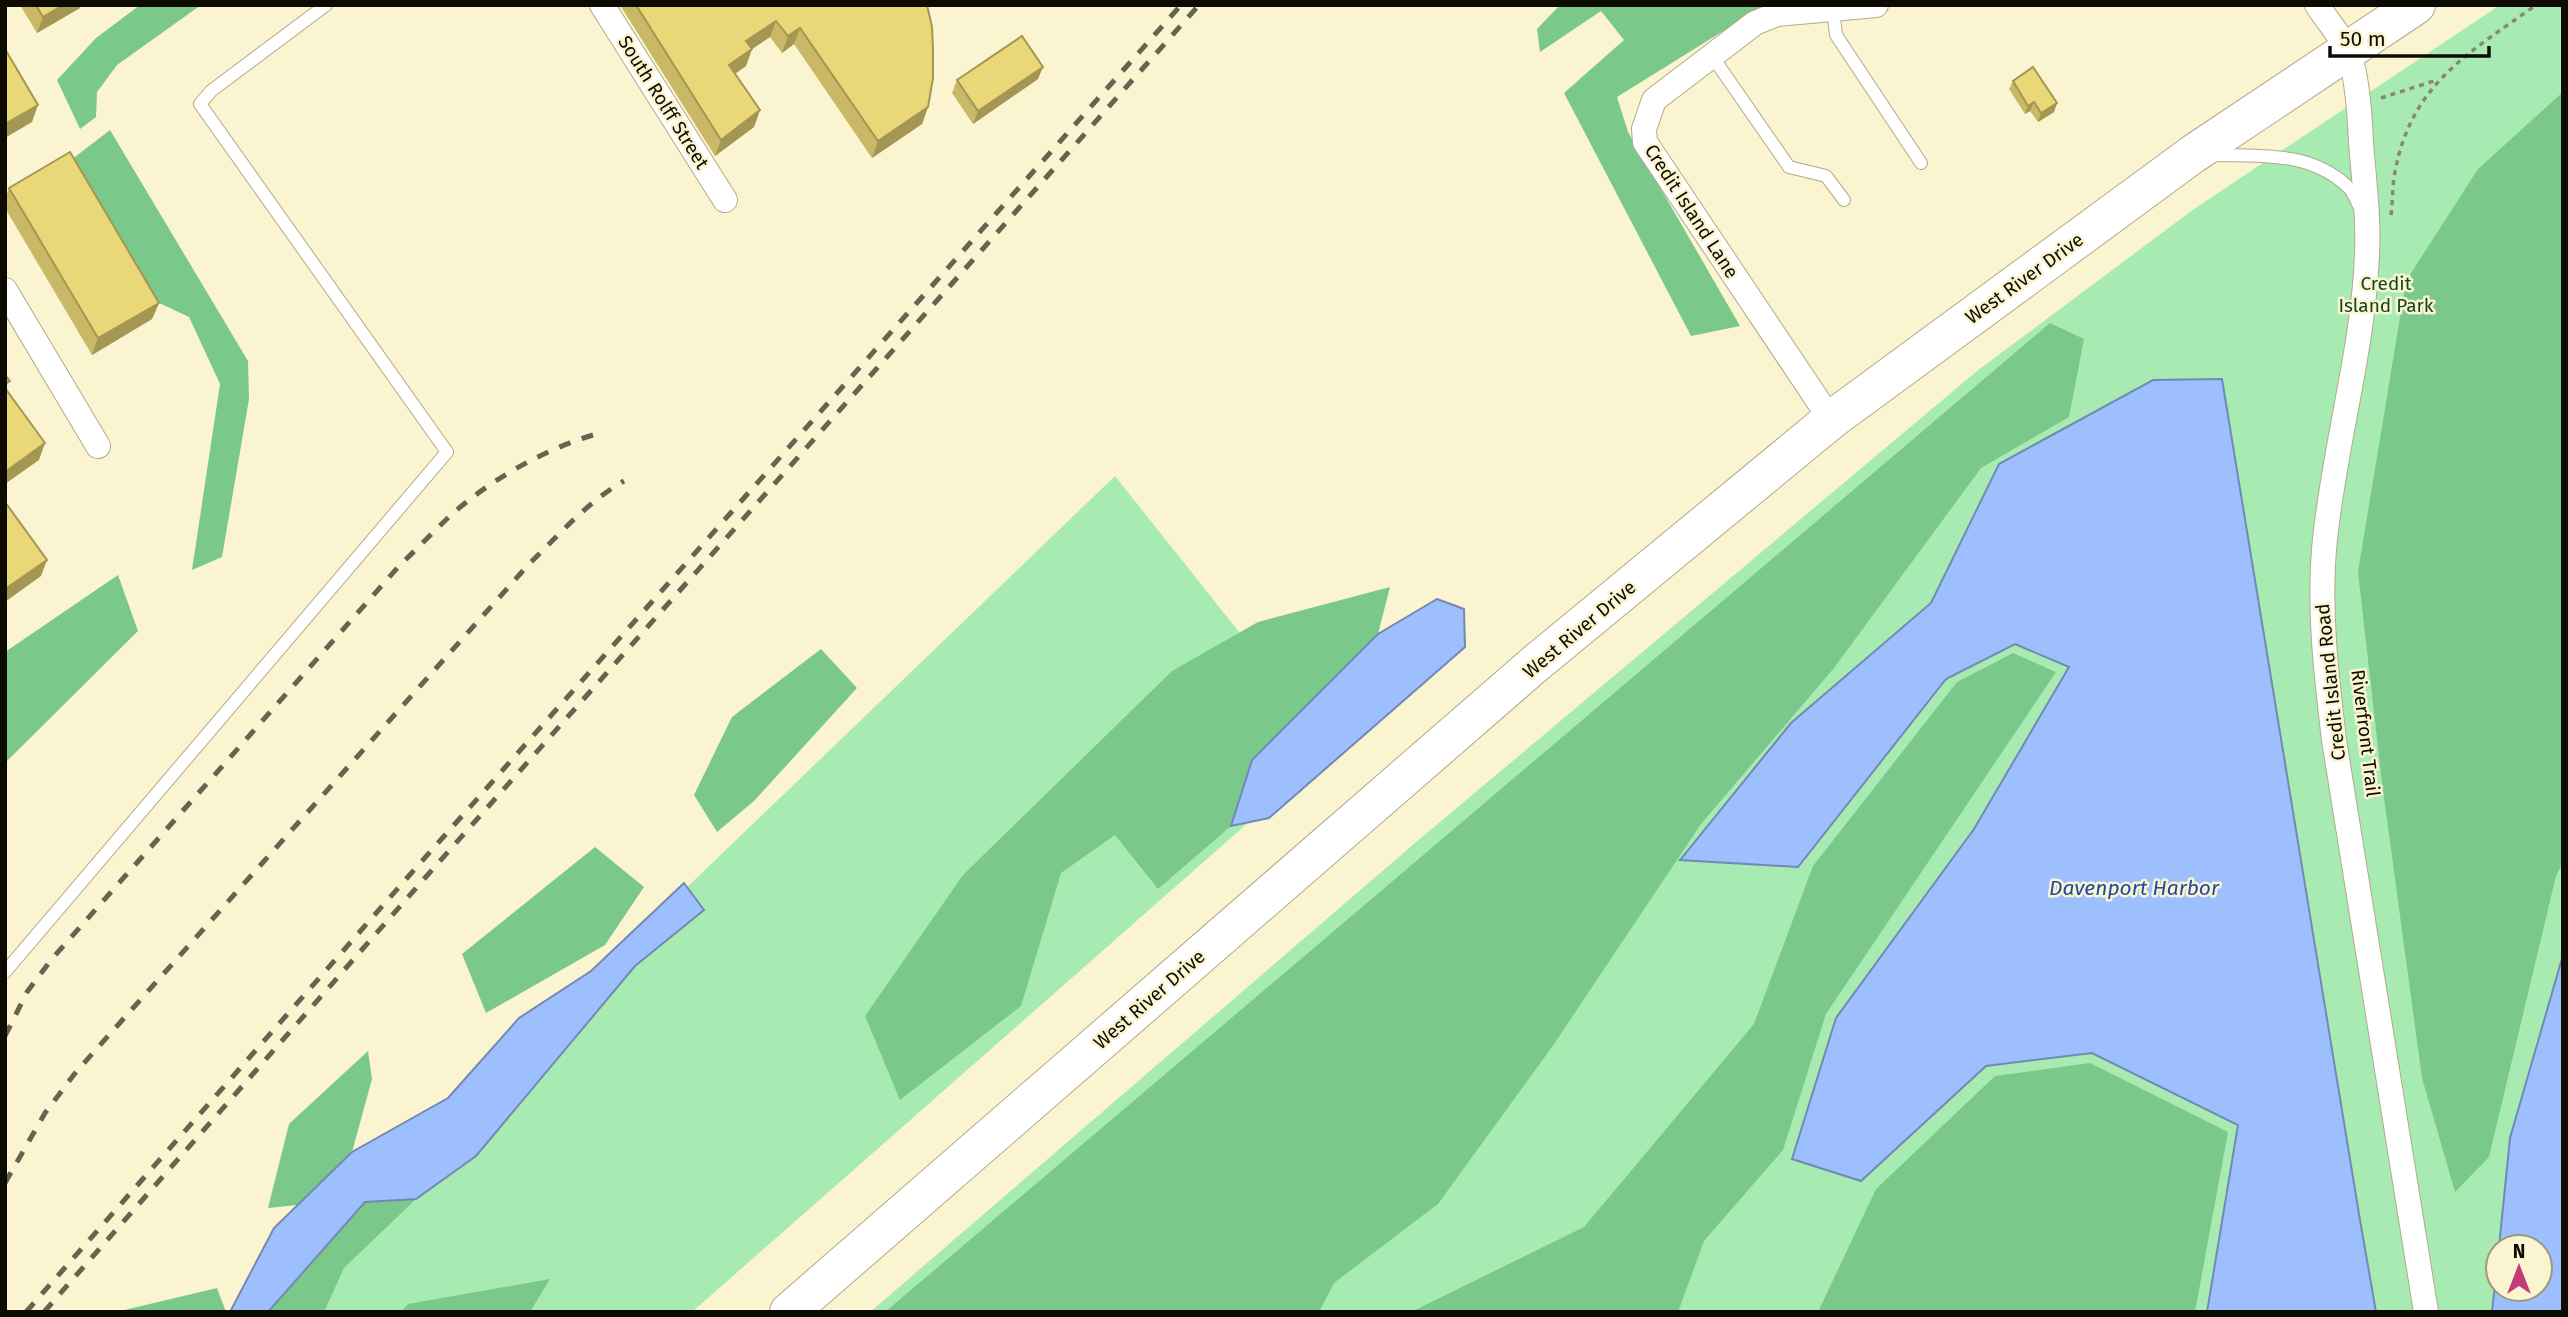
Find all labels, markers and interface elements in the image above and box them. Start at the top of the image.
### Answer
scale bar [2330,14,2489,58]
text: 50 m [2340,26,2386,52]
street label: South Rolff Street [613,31,714,173]
street label: Credit Island Lane [1640,140,1743,283]
street label: West River Drive [1961,228,2088,329]
park label: Credit Island Park [2338,272,2434,317]
street label: West River Drive [1518,576,1640,683]
street label: Credit Island Road [2311,602,2350,762]
street label: Riverfront Trail [2346,668,2385,799]
water label: Davenport Harbor [2049,875,2220,901]
street label: West River Drive [1089,945,1210,1054]
north arrow [2484,1233,2554,1303]
text: N [2513,1240,2525,1263]

